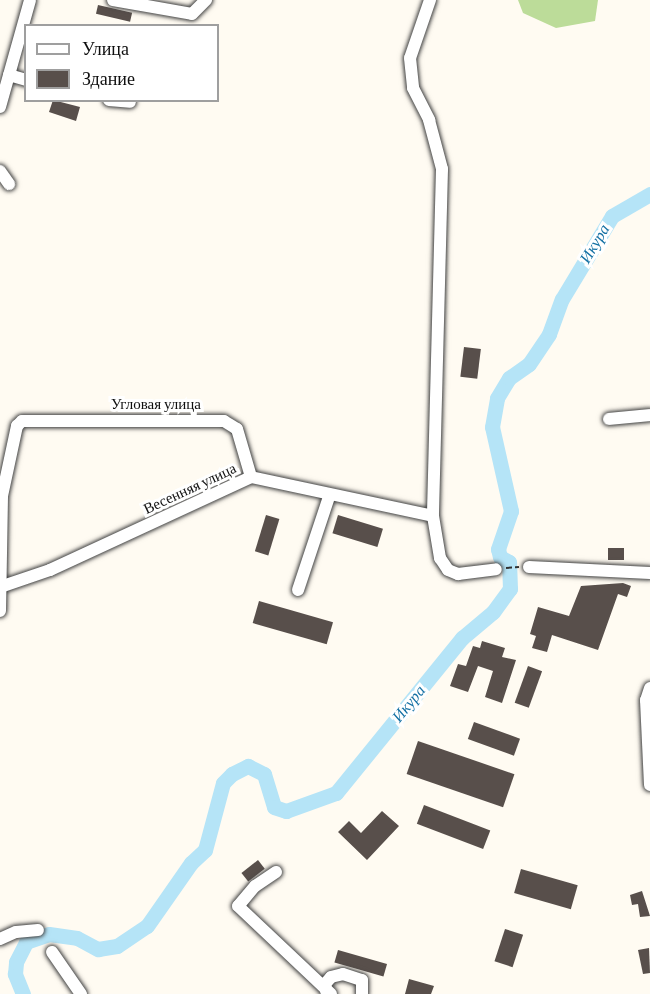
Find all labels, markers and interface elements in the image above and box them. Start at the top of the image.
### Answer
legend [24,24,219,102]
text: Улица [82,39,129,59]
text: Здание [82,69,135,89]
water label: Икура [576,221,614,267]
street label: Угловая улица [111,396,201,414]
street label: Весенняя улица [141,460,239,518]
water label: Икура [388,682,430,726]

